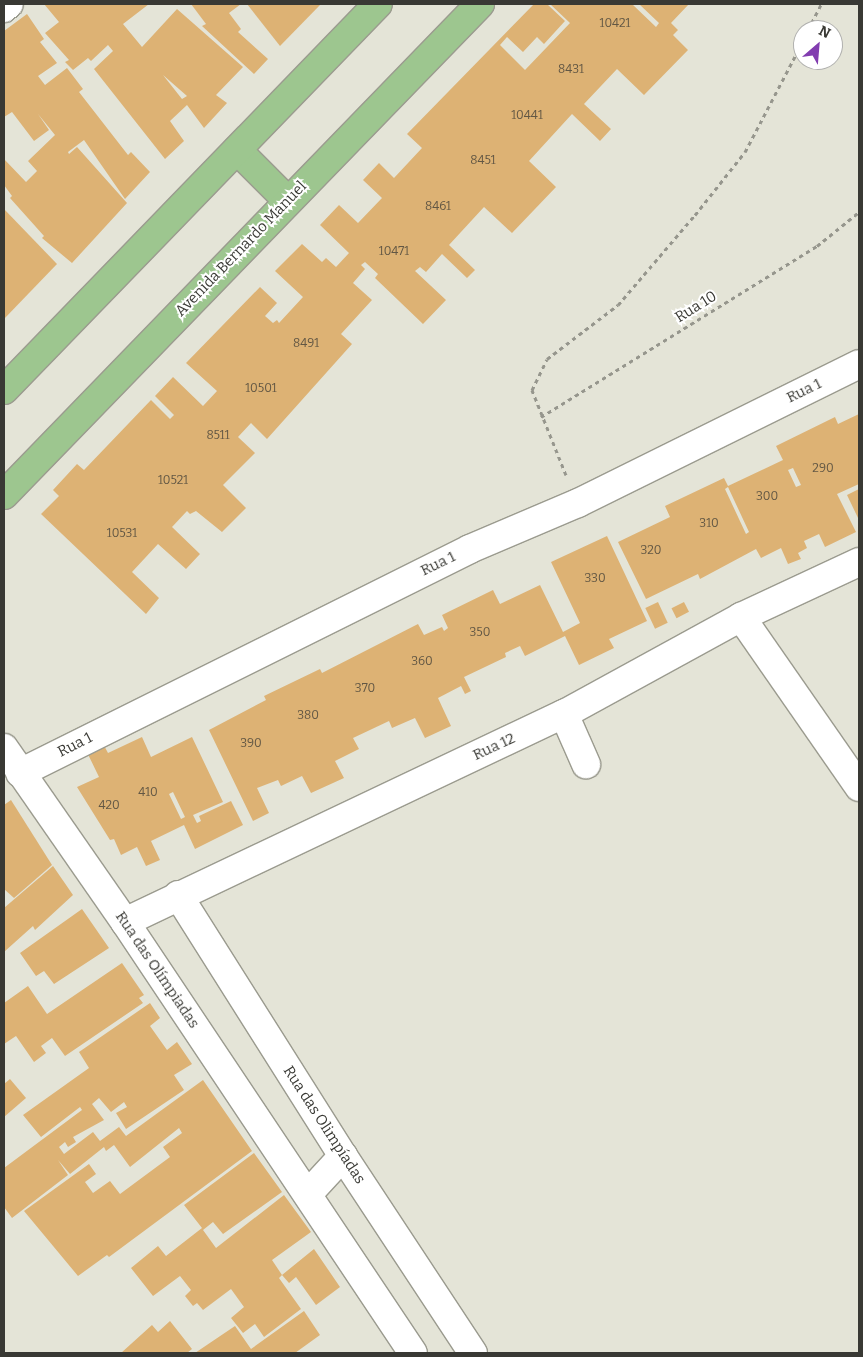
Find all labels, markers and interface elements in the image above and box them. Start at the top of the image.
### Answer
house number: 10421 [600,17,630,31]
north arrow [793,20,843,70]
text: N [816,22,833,42]
house number: 8431 [558,63,584,77]
house number: 10441 [511,109,543,123]
house number: 8451 [470,154,496,168]
street label: Avenida Bernardo Manuel [172,178,310,320]
house number: 8461 [425,200,451,214]
house number: 10471 [379,245,409,259]
street label: Rua 10 [672,287,720,327]
house number: 8491 [293,337,319,351]
street label: Rua 1 [784,375,824,407]
house number: 10501 [245,382,277,396]
house number: 8511 [206,429,230,443]
house number: 290 [812,462,834,476]
house number: 10521 [158,474,188,488]
house number: 300 [756,490,778,504]
house number: 310 [699,517,719,531]
house number: 10531 [107,527,137,541]
house number: 320 [640,544,662,558]
street label: Rua 1 [418,548,458,580]
house number: 330 [584,572,606,586]
house number: 350 [470,626,490,640]
house number: 360 [411,655,433,669]
house number: 370 [355,682,375,696]
house number: 380 [297,709,319,723]
street label: Rua 1 [55,729,95,761]
street label: Rua 12 [470,729,518,765]
house number: 390 [240,737,262,751]
house number: 410 [138,786,158,800]
house number: 420 [98,799,120,813]
street label: Rua das Olímpiadas [111,908,203,1032]
street label: Rua das Olimpíadas [279,1063,369,1187]

